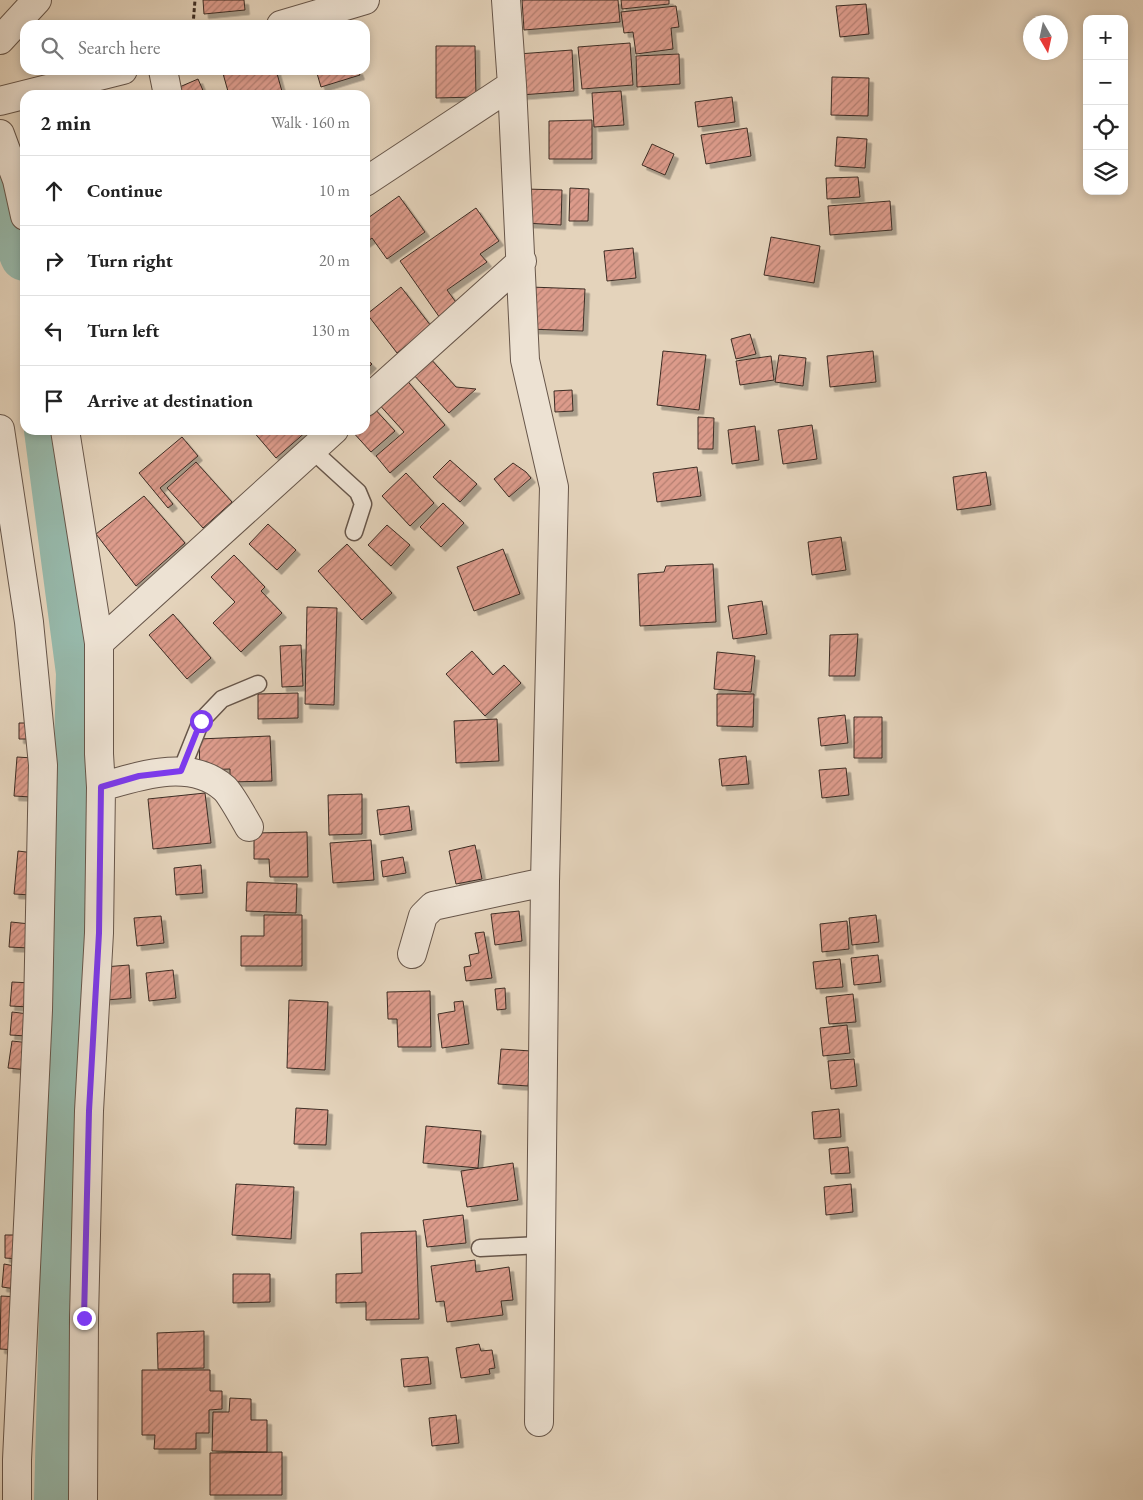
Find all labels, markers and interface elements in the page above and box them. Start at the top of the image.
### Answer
north arrow [1023,15,1068,60]
map controls [1083,15,1128,195]
button: + [1083,15,1128,60]
search box [20,20,370,75]
icon: search [38,34,66,62]
text: Search here [78,35,160,60]
button: − [1083,60,1128,105]
button: locate [1083,105,1128,150]
text: 2 min [40,109,91,136]
text: Walk · 160 m [271,112,350,133]
button: layers [1083,150,1128,195]
icon: ahead [40,177,68,205]
text: Continue [87,178,162,203]
text: 10 m [319,180,350,201]
icon: right [40,247,68,275]
text: Turn right [87,248,173,273]
text: 20 m [319,250,350,271]
icon: left [40,317,68,345]
text: Turn left [87,318,159,343]
text: 130 m [311,320,350,341]
icon: arrive [40,387,68,415]
text: Arrive at destination [87,388,253,413]
route start [190,710,213,733]
route end [73,1307,96,1330]

